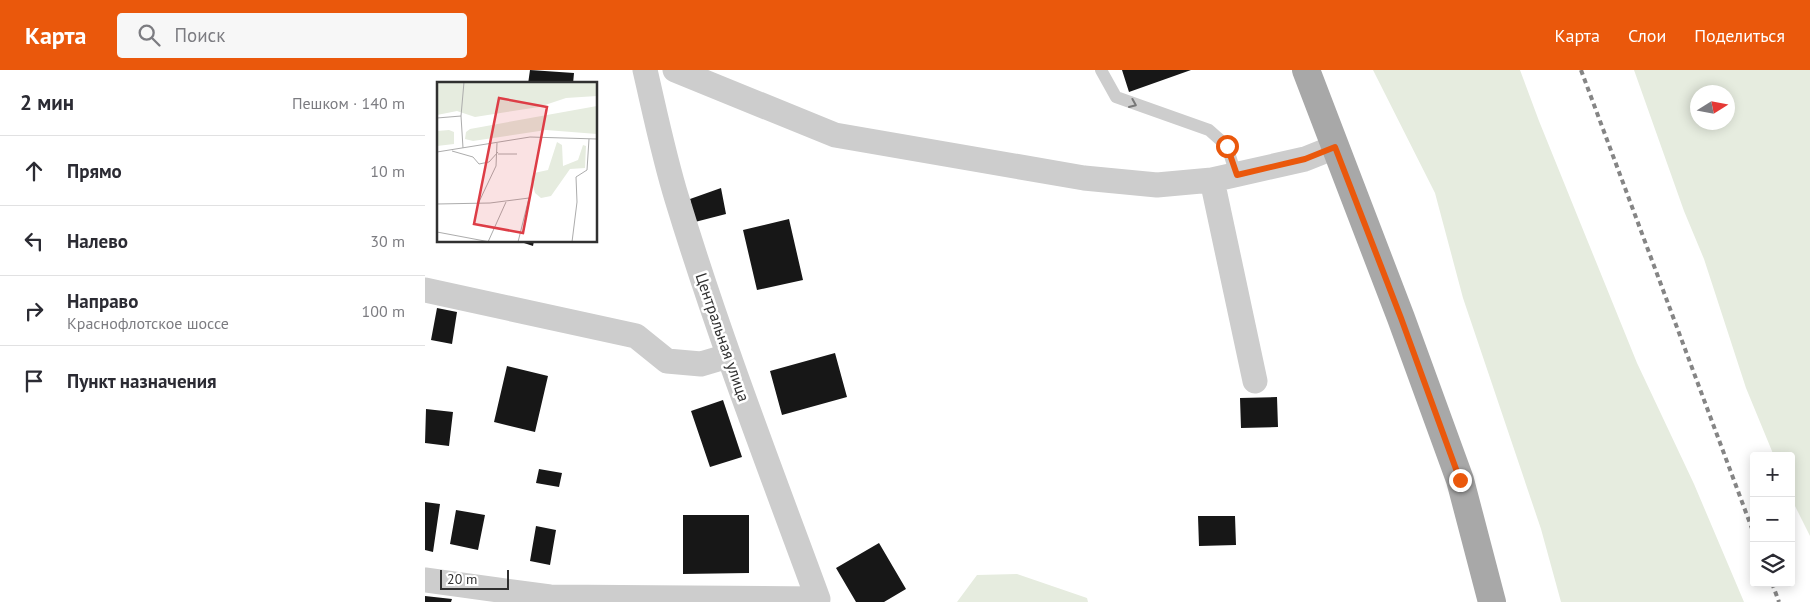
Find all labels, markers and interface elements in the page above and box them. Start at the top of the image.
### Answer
search box [117,13,467,58]
text: Карта [25,20,87,51]
icon: search [135,21,163,49]
text: Поиск [175,23,225,47]
text: Карта [1555,24,1600,47]
text: Слои [1628,24,1666,47]
text: Поделиться [1694,24,1785,47]
inset map [437,82,597,242]
north arrow [1690,85,1735,130]
text: 2 мин [20,89,74,116]
text: Пешком · 140 m [292,93,405,113]
one-way arrow [1128,97,1137,108]
route start [1216,135,1239,158]
icon: ahead [20,157,48,185]
text: Прямо [67,159,122,183]
text: 10 m [370,161,405,181]
icon: left [20,227,48,255]
text: Налево [67,229,128,253]
text: 30 m [370,231,405,251]
street label: Центральная улица [692,270,754,404]
text: Направо [67,289,138,313]
icon: right [20,297,48,325]
text: 100 m [362,301,405,321]
text: Краснофлотское шоссе [67,313,229,333]
icon: arrive [20,367,48,395]
text: Пункт назначения [67,369,217,393]
map controls [1750,452,1795,587]
button: + [1750,452,1795,497]
route end [1449,469,1472,492]
button: − [1750,497,1795,542]
button: layers [1750,542,1795,587]
scale bar [440,567,509,590]
text: 20 m [447,570,477,588]

